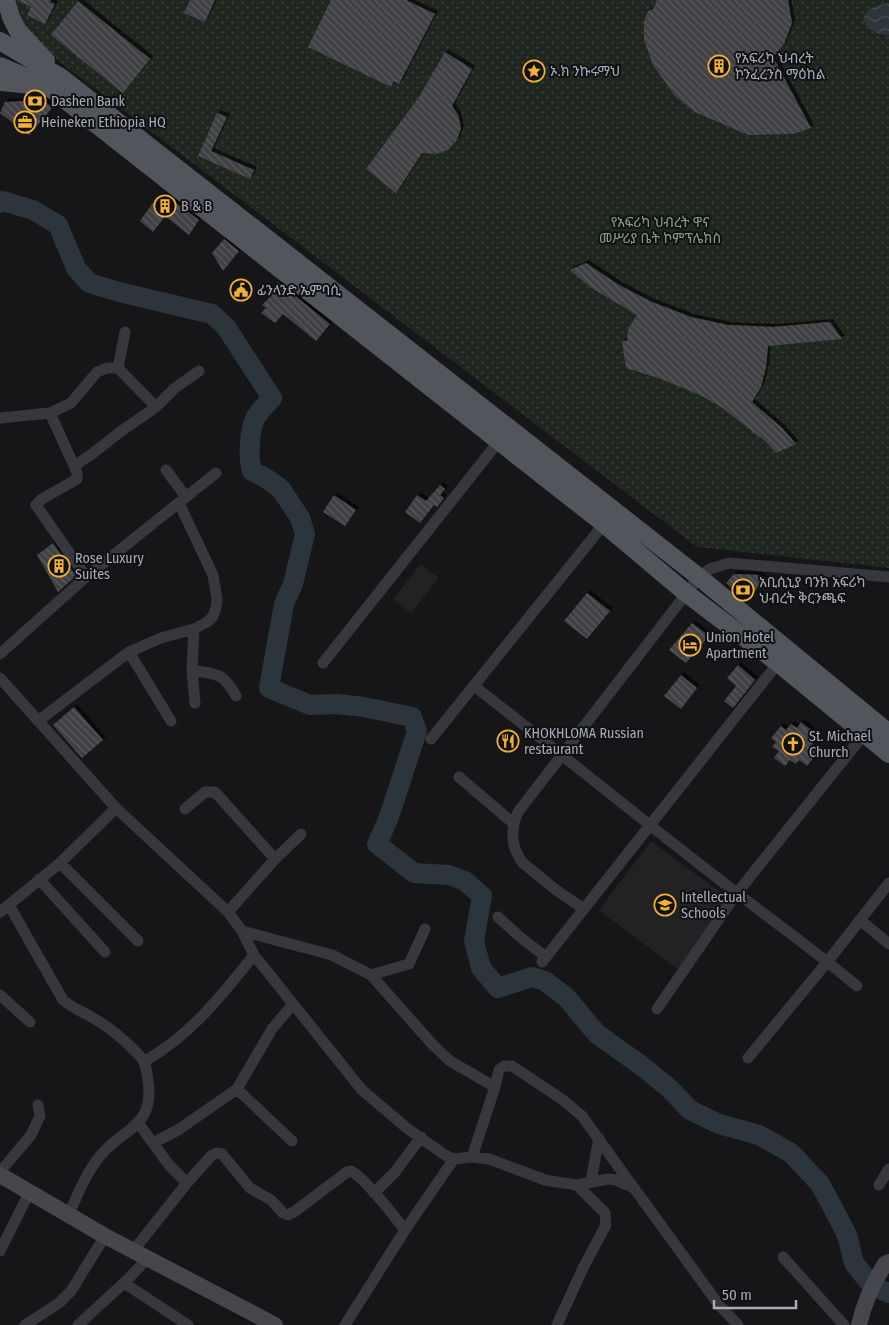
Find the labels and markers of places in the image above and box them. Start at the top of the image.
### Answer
place label: የአፍሪካ ህብረት ኮንፈረንስ ማዕከል [735,50,826,83]
building icon: የአፍሪካ ህብረት ኮንፈረንስ ማዕከል [707,54,731,78]
place icon: ኦ.ክ ንኩሩማህ [522,59,546,83]
place label: ኦ.ክ ንኩሩማህ [550,63,620,80]
bank icon: Dashen Bank [23,89,47,113]
place label: Dashen Bank [51,93,126,110]
office icon: Heineken Ethiopia HQ [13,110,37,134]
place label: Heineken Ethiopia HQ [41,114,166,131]
building icon: B & B [153,194,177,218]
place label: B & B [181,198,213,215]
public building icon: ፊንላንድ ኤምባሲ [229,278,253,302]
place label: ፊንላንድ ኤምባሲ [257,282,341,299]
place label: Rose Luxury Suites [75,550,145,583]
building icon: Rose Luxury Suites [47,554,71,578]
place label: አቢሲኒያ ባንክ አፍሪካ ህብረት ቅርንጫፍ [759,574,865,607]
bank icon: አቢሲኒያ ባንክ አፍሪካ ህብረት ቅርንጫፍ [731,578,755,602]
place label: Union Hotel Apartment [706,629,774,662]
hotel icon: Union Hotel Apartment [678,633,702,657]
place label: KHOKHLOMA Russian restaurant [524,725,644,758]
place label: St. Michael Church [809,728,871,761]
restaurant icon: KHOKHLOMA Russian restaurant [496,729,520,753]
church icon: St. Michael Church [781,732,805,756]
place label: Intellectual Schools [681,889,746,922]
school or university icon: Intellectual Schools [653,893,677,917]

